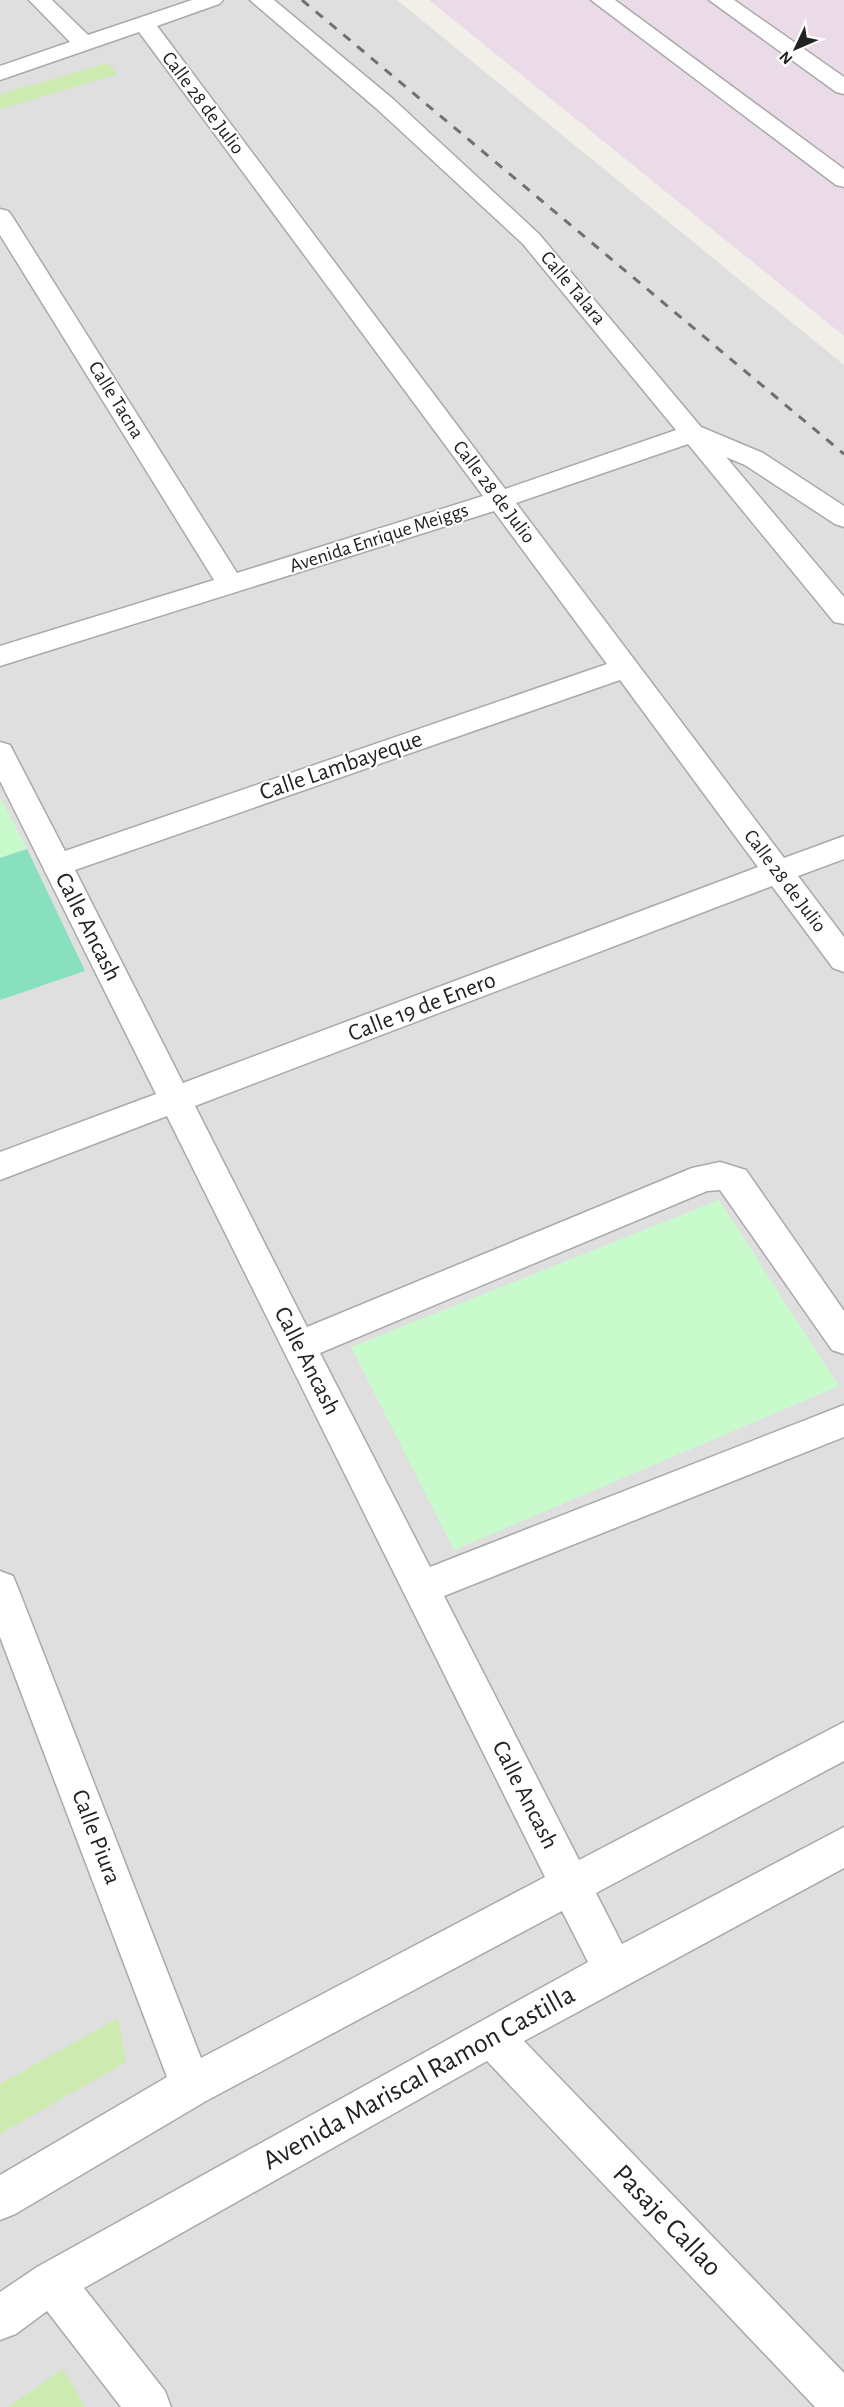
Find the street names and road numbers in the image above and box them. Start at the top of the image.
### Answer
street label: Calle 28 de Julio [158,48,248,158]
street label: Calle Talara [537,247,609,329]
street label: Calle Tacna [85,358,147,442]
street label: Calle 28 de Julio [449,437,539,547]
street label: Avenida Enrique Meiggs [287,500,471,576]
street label: Calle Lambayeque [257,727,425,805]
street label: Calle 28 de Julio [740,826,830,936]
street label: Calle Ancash [51,869,125,985]
street label: Calle 19 de Enero [345,968,499,1046]
street label: Calle Ancash [270,1303,344,1419]
street label: Calle Ancash [488,1737,562,1853]
street label: Calle Piura [67,1786,125,1888]
street label: Avenida Mariscal Ramon Castilla [258,1980,580,2176]
street label: Pasaje Callao [607,2160,727,2282]

